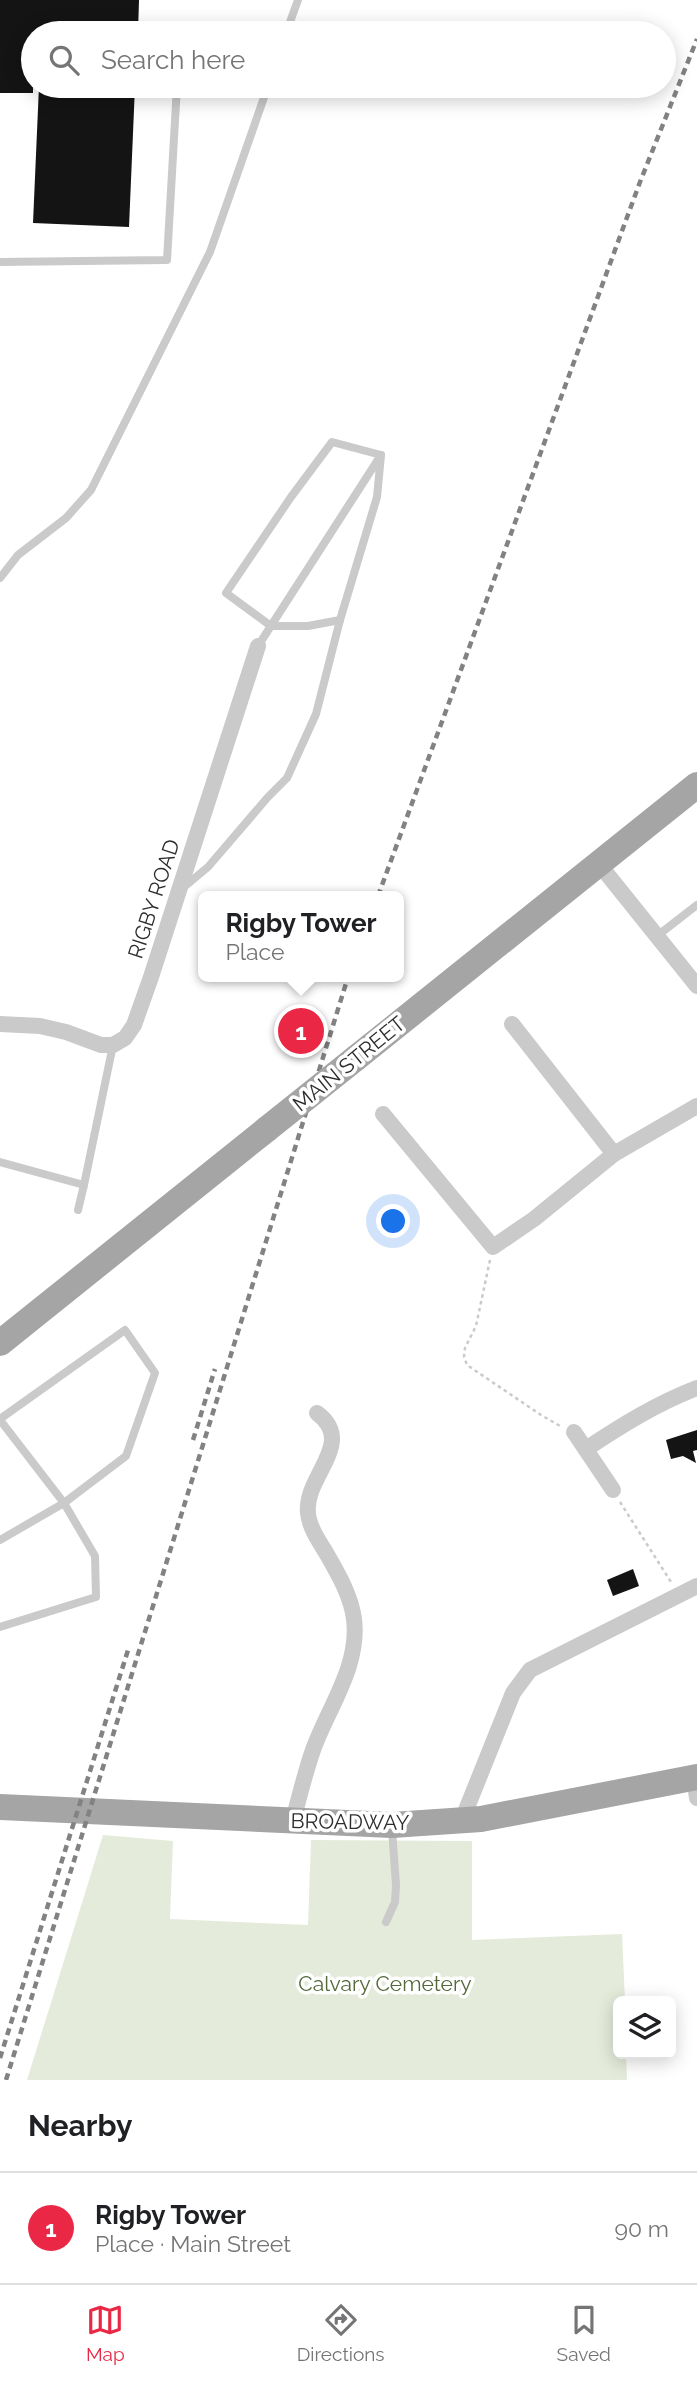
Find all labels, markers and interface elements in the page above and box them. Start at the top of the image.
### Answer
search box [21,21,676,98]
icon: search [45,41,83,79]
text: Search here [101,45,245,75]
street label: RIGBY ROAD [123,836,185,962]
popup [198,891,404,982]
text: Rigby Tower [225,908,377,938]
text: Place [225,938,285,965]
pin: 1 [278,1005,324,1057]
street label: MAIN STREET [288,1011,410,1116]
your location [376,1204,410,1238]
street label: BROADWAY [291,1808,410,1835]
park label: Calvary Cemetery [298,1971,472,1996]
map controls [613,1996,676,2059]
button: layers [613,1996,676,2059]
text: Nearby [28,2108,132,2143]
text: Rigby Tower [95,2200,246,2230]
text: 1 [45,2215,57,2242]
text: 90 m [614,2215,669,2242]
text: Place · Main Street [95,2230,291,2257]
tab: Map [86,2301,125,2365]
tab: Directions [297,2301,385,2365]
tab: Saved [557,2301,611,2365]

